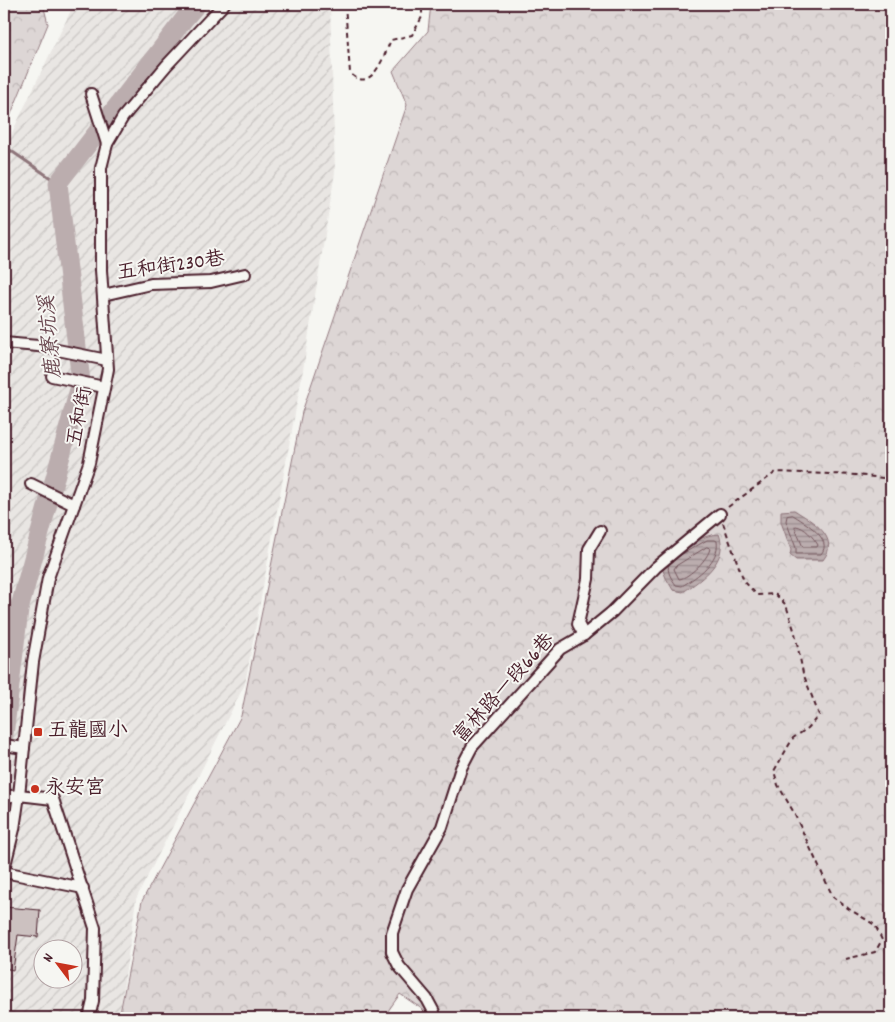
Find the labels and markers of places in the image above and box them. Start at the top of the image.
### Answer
place label: 五龍國小 [48,718,128,746]
marker: 五龍國小 [32,726,44,738]
place label: 永安宮 [45,775,105,803]
marker: 永安宮 [29,783,41,795]

